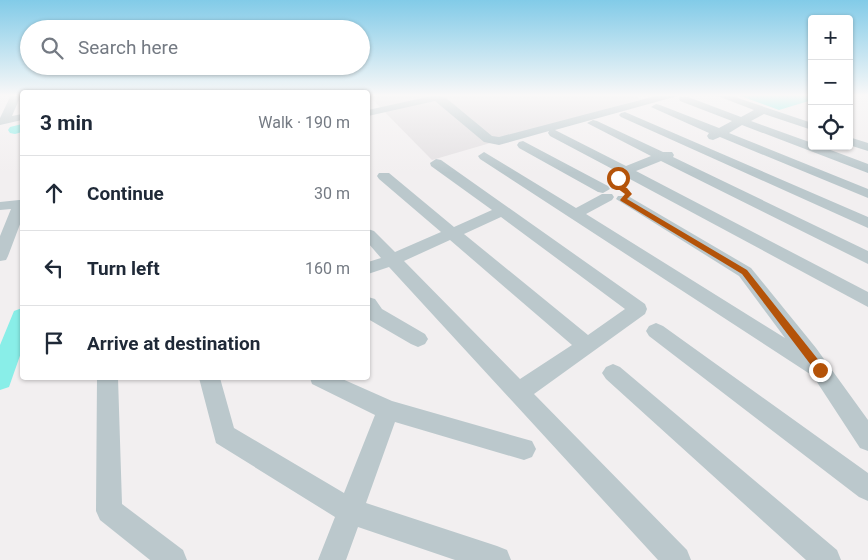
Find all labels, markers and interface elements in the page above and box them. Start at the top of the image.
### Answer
map controls [808,15,853,150]
button: + [808,15,853,60]
search box [20,20,370,75]
icon: search [38,34,66,62]
text: Search here [78,36,178,59]
button: − [808,60,853,105]
button: locate [808,105,853,150]
text: 3 min [40,111,93,135]
text: Walk · 190 m [258,113,350,132]
route start [607,167,630,190]
icon: ahead [40,179,68,207]
text: Continue [87,182,164,205]
text: 30 m [314,184,350,203]
icon: left [40,254,68,282]
text: Turn left [87,257,160,280]
text: 160 m [305,259,350,278]
icon: arrive [40,329,68,357]
text: Arrive at destination [87,332,260,355]
route end [809,359,832,382]

